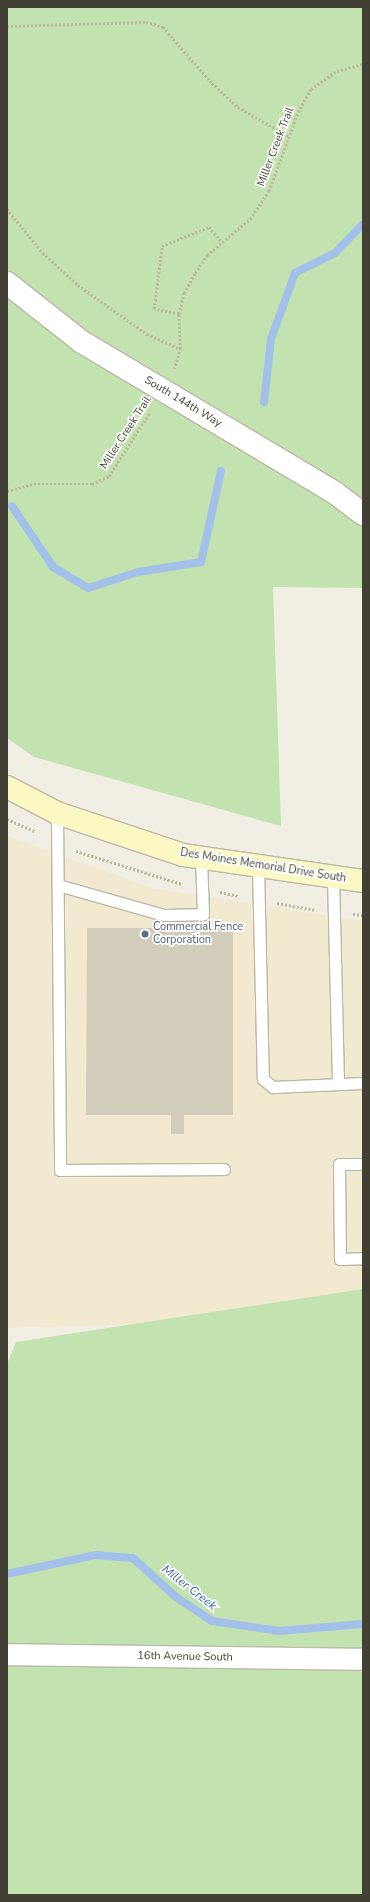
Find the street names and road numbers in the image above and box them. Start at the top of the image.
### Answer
street label: Miller Creek Trail [255,106,297,188]
street label: South 144th Way [142,374,224,430]
street label: Miller Creek Trail [98,394,154,472]
street label: Des Moines Memorial Drive South [179,846,347,886]
street label: 16th Avenue South [137,1650,233,1664]

